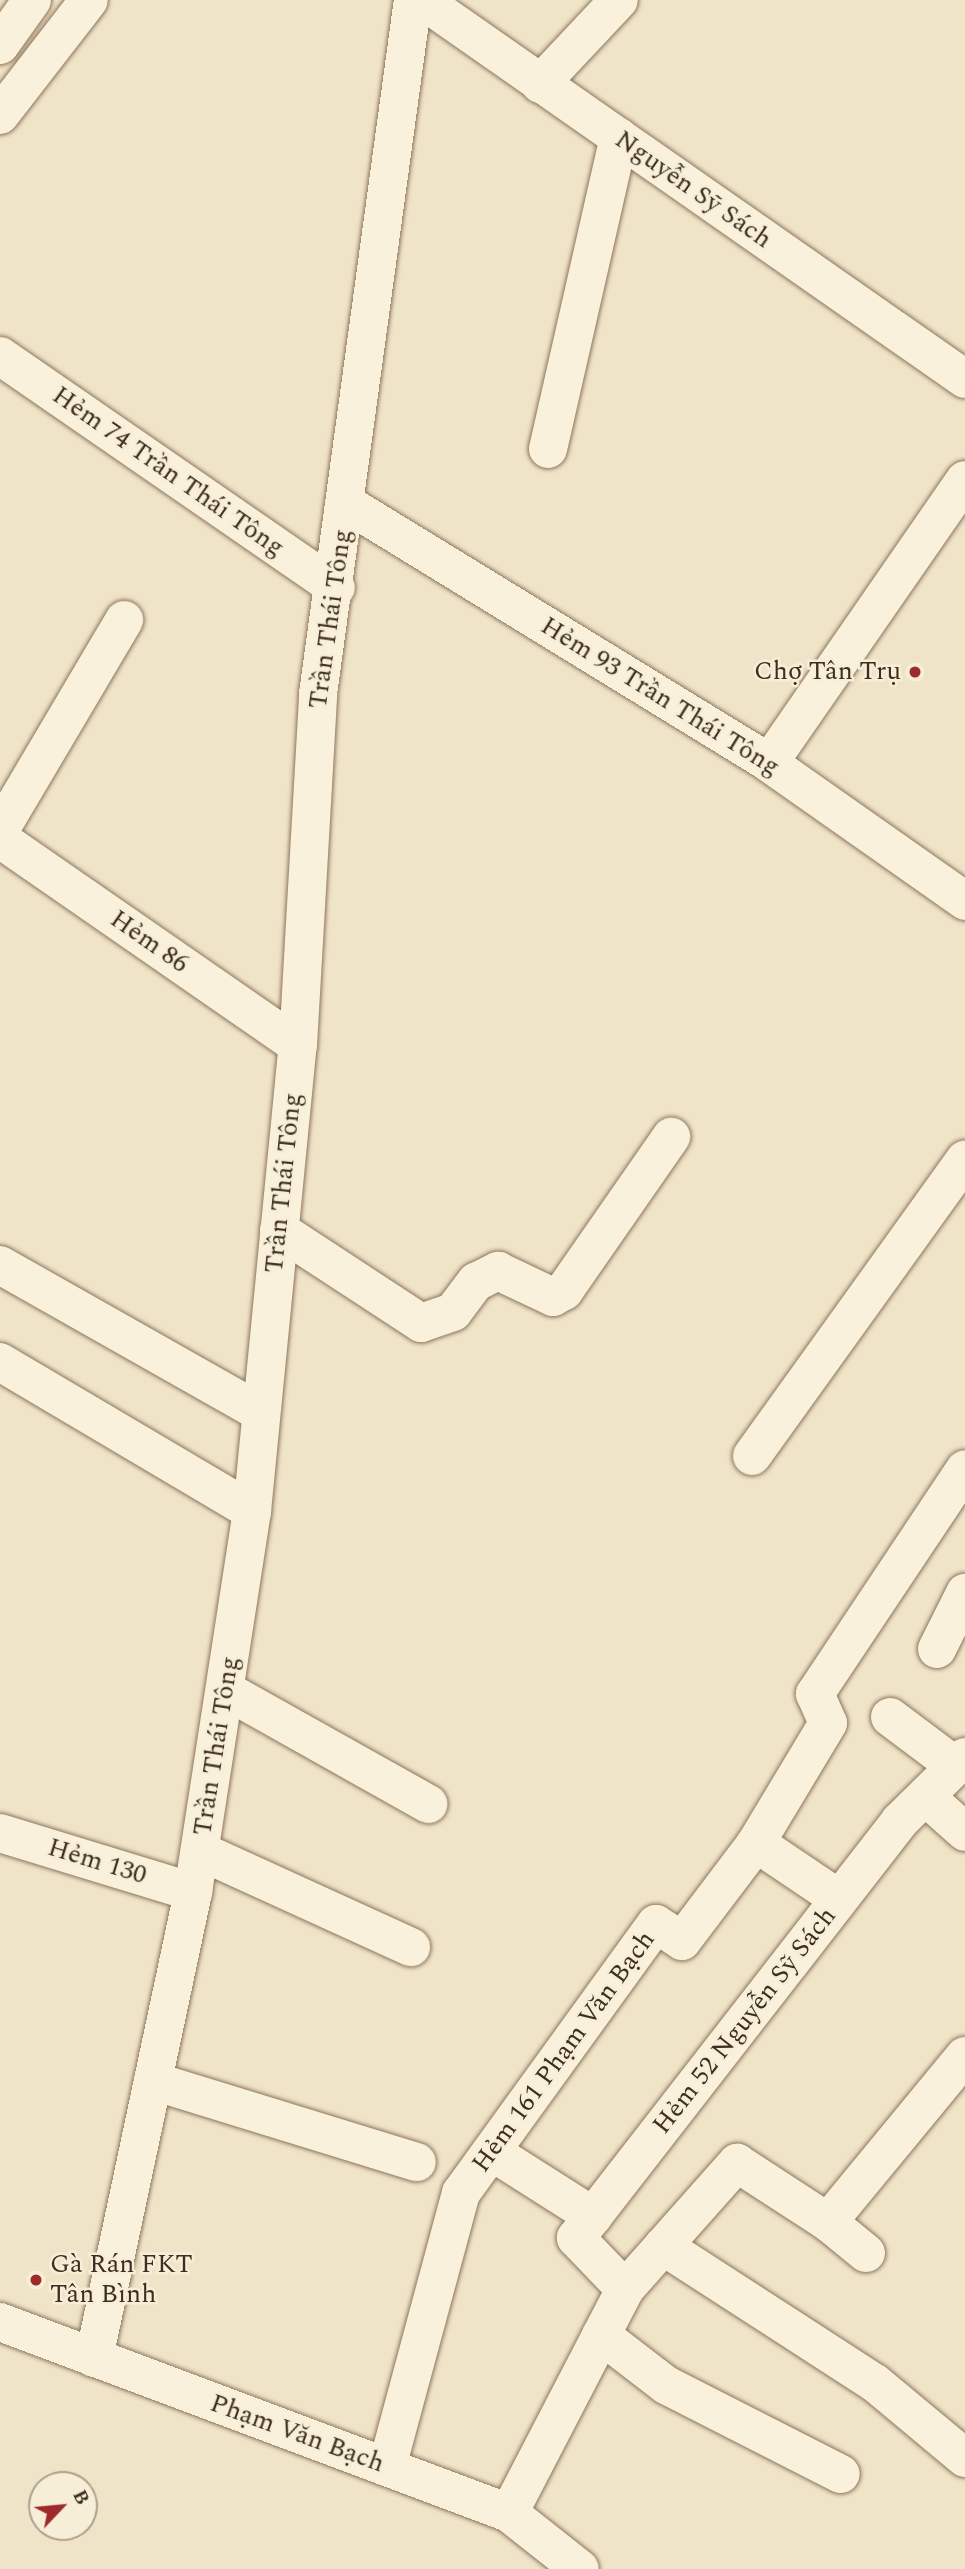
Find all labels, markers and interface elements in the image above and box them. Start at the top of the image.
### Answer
street label: Nguyễn Sỹ Sách [609,124,777,256]
street label: Hẻm 74 Trần Thái Tông [46,380,290,564]
street label: Trần Thái Tông [303,527,359,711]
street label: Hẻm 93 Trần Thái Tông [535,611,785,783]
place label: Chợ Tân Trụ [754,656,901,688]
marker: Chợ Tân Trụ [907,664,923,680]
street label: Hẻm 86 [104,904,194,980]
street label: Trần Thái Tông [259,1091,309,1275]
street label: Trần Thái Tông [187,1654,247,1838]
street label: Hẻm 130 [44,1832,150,1892]
street label: Hẻm 52 Nguyễn Sỹ Sách [647,1901,843,2141]
street label: Hẻm 161 Phạm Văn Bạch [466,1925,662,2179]
place label: Gà Rán FKT Tân Bình [50,2249,193,2310]
marker: Gà Rán FKT Tân Bình [28,2272,44,2288]
street label: Phạm Văn Bạch [206,2388,388,2480]
north arrow [28,2471,98,2541]
text: B [65,2485,96,2510]

